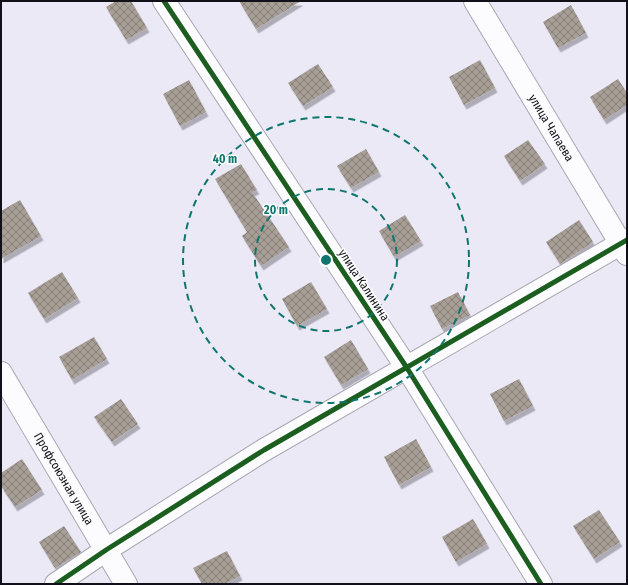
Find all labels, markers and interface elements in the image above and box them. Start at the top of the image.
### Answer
street label: улица Чапаева [526,92,577,164]
text: 40 m [213,152,237,166]
text: 20 m [263,203,288,217]
street label: улица Калинина [336,246,392,324]
centre of rings [319,253,333,267]
street label: Профсоюзная улица [31,430,96,528]

